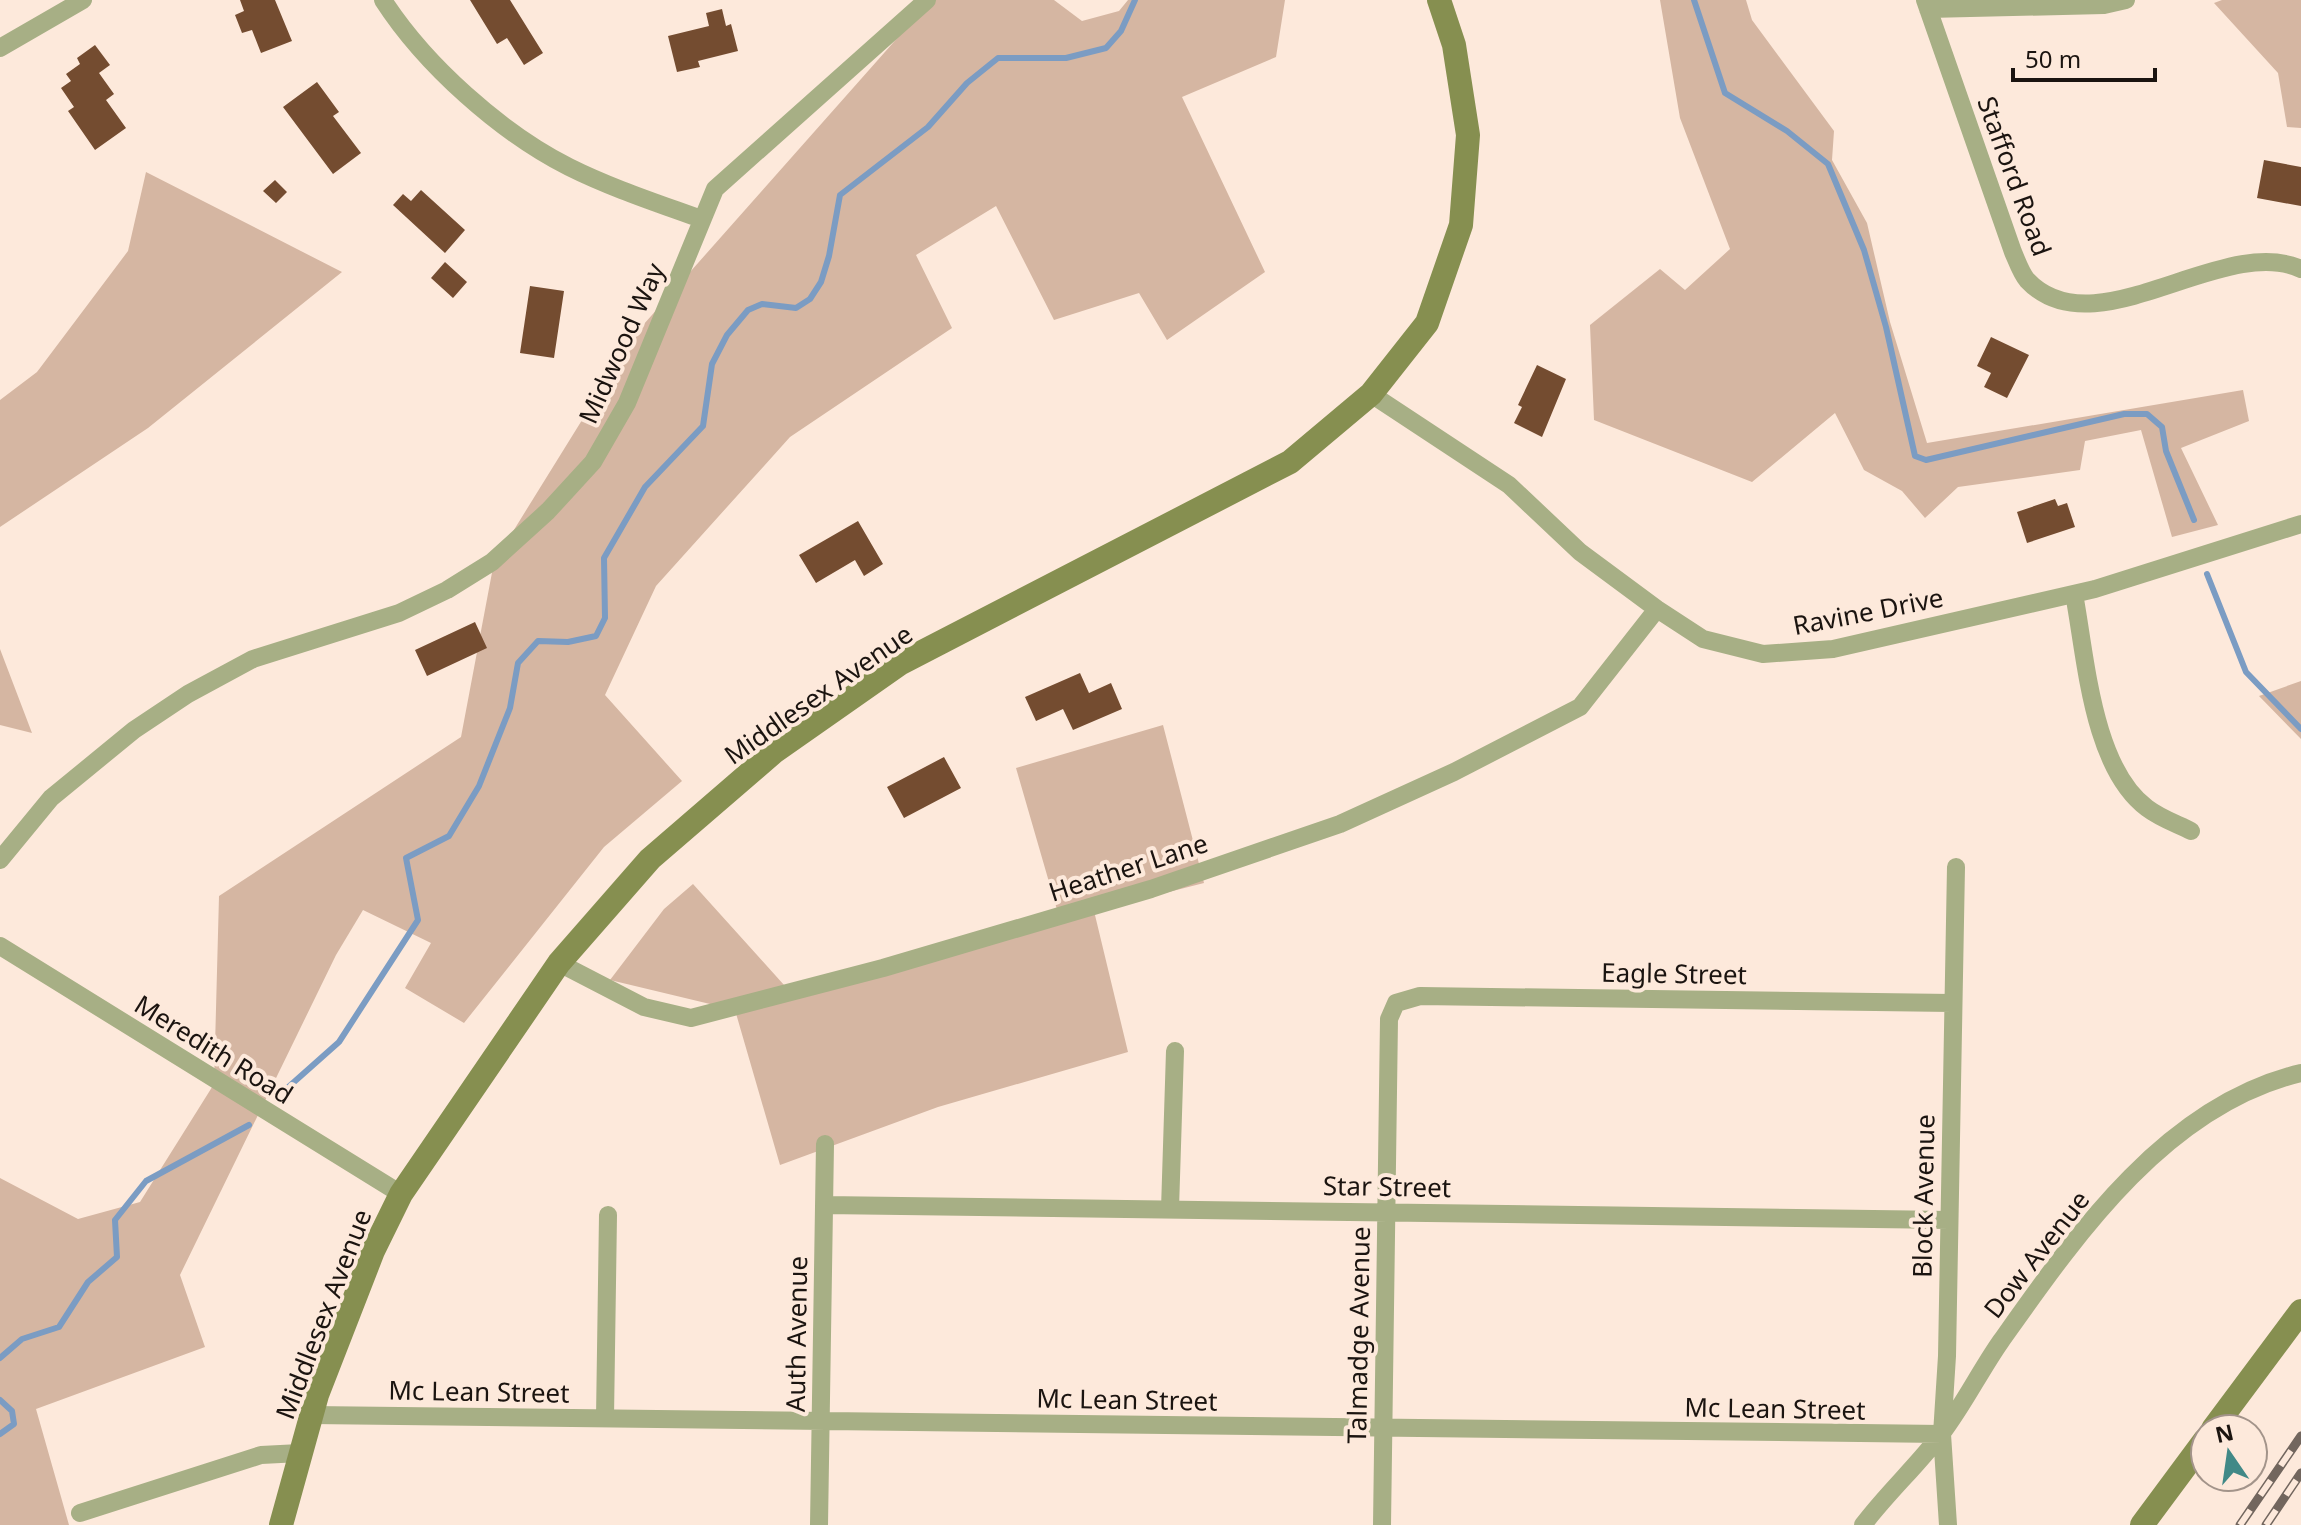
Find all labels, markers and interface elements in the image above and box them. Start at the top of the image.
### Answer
scale bar [2013,32,2155,82]
text: 50 m [2025,42,2081,75]
street label: Stafford Road [1969,91,2061,261]
street label: Midwood Way [569,256,673,429]
street label: Ravine Drive [1790,579,1946,643]
street label: Middlesex Avenue [717,616,919,772]
street label: Heather Lane [1044,824,1212,910]
street label: Eagle Street [1601,954,1747,992]
street label: Meredith Road [128,986,300,1112]
street label: Block Avenue [1904,1114,1942,1278]
street label: Star Street [1323,1167,1451,1205]
street label: Dow Avenue [1975,1183,2097,1325]
street label: Middlesex Avenue [266,1204,380,1424]
street label: Talmadge Avenue [1338,1226,1378,1444]
street label: Auth Avenue [777,1256,815,1412]
street label: Mc Lean Street [388,1371,570,1411]
street label: Mc Lean Street [1036,1379,1218,1419]
street label: Mc Lean Street [1684,1388,1866,1428]
north arrow [2189,1413,2269,1493]
text: N [2212,1416,2236,1449]

